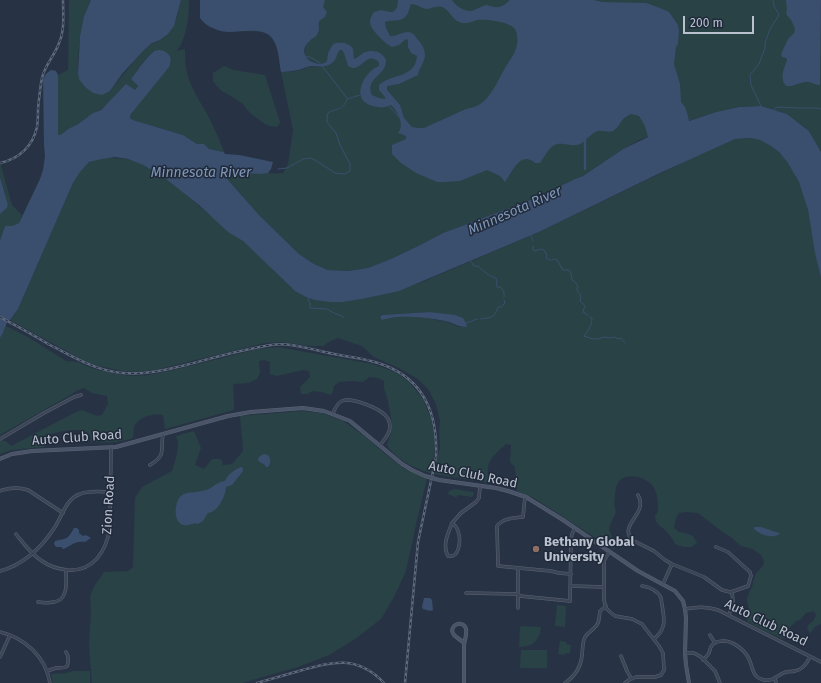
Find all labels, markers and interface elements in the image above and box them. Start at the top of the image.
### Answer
scale bar [685,8,756,34]
text: 200 m [690,16,723,30]
water label: Minnesota River [151,165,251,181]
water label: Minnesota River [466,183,564,239]
street label: Auto Club Road [31,427,123,449]
street label: Auto Club Road [427,458,519,492]
street label: Zion Road [100,475,118,535]
place label: Bethany Global University [544,534,634,565]
marker: Bethany Global University [531,544,541,554]
street label: Auto Club Road [722,596,810,650]

